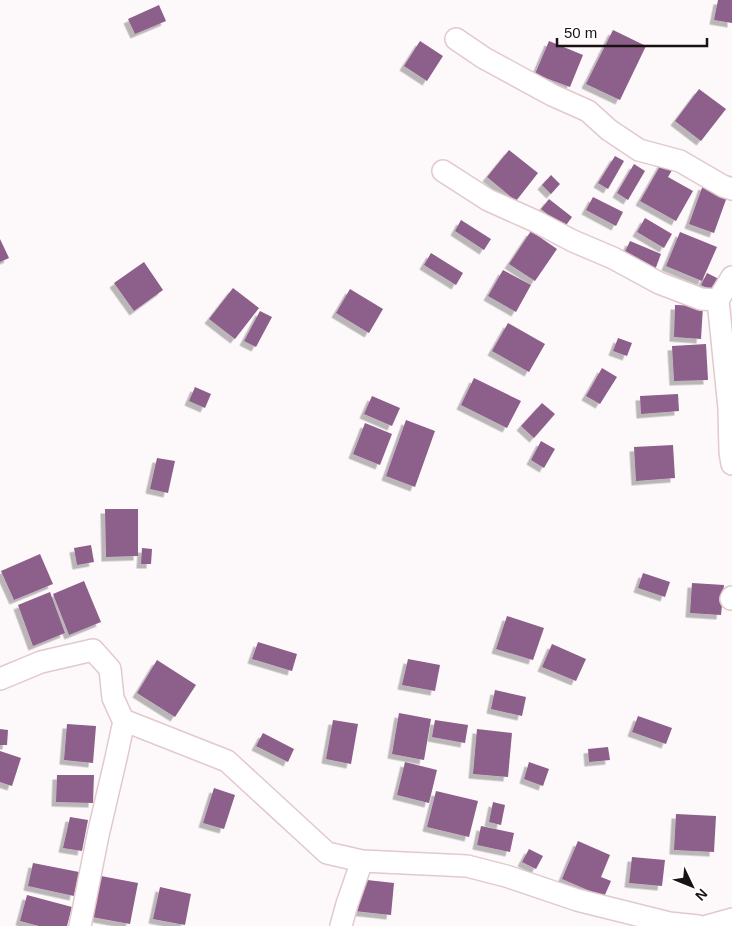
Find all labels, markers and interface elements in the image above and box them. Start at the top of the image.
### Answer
scale bar [557,15,707,47]
text: 50 m [564,24,597,41]
north arrow [667,861,717,911]
text: N [692,886,711,904]

